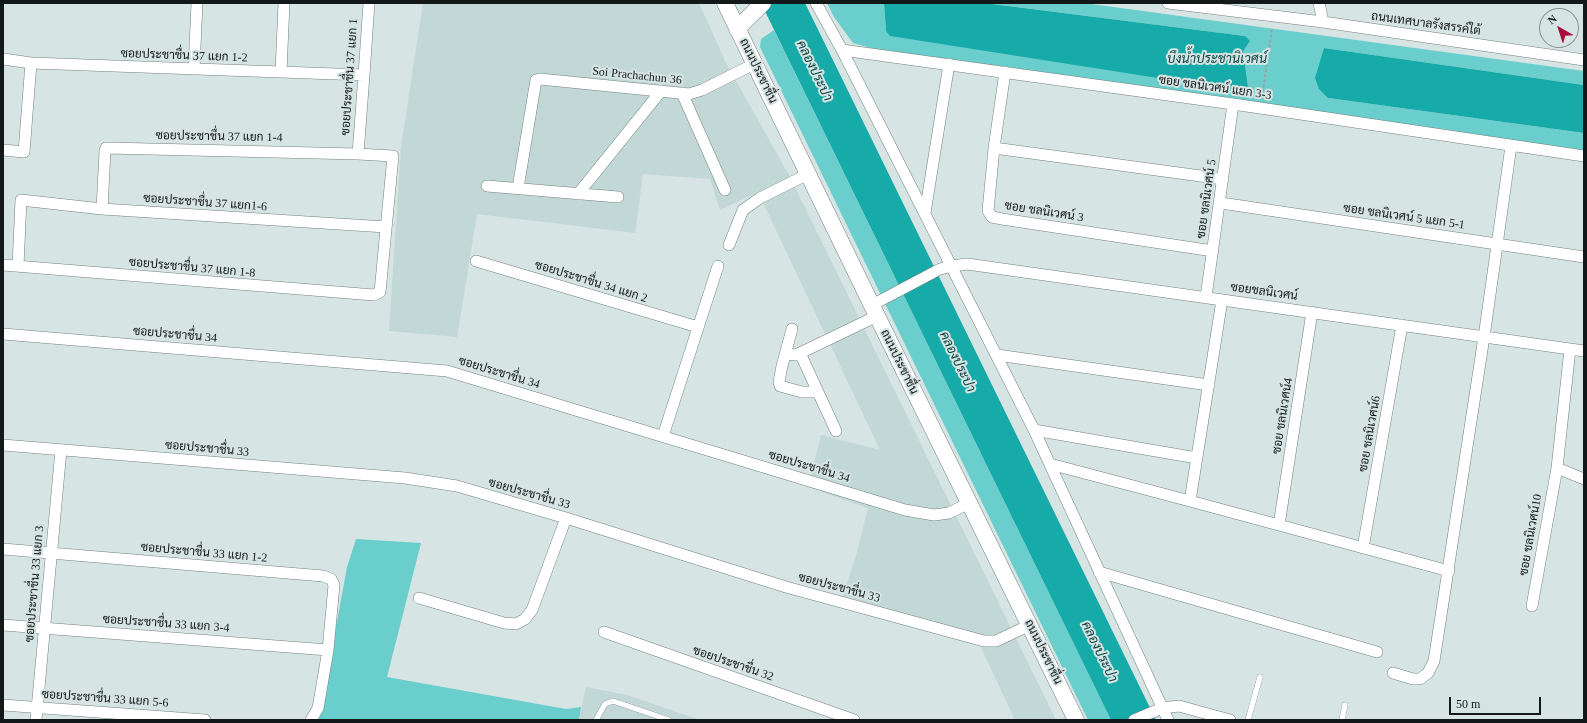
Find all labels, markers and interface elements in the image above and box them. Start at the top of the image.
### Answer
north arrow [1539,8,1579,48]
street label: ถนนเทศบาลรังสรรค์ใต้ [1370,9,1482,39]
text: N [1545,12,1559,27]
street label: ซอยประชาชื่น 37 แยก 1 [339,18,361,136]
street label: ถนนประชาชื่น [736,36,780,106]
water label: คลองประปา [793,38,835,104]
street label: ซอยประชาชื่น 37 แยก 1-2 [120,47,248,65]
water label: บึงน้ำประชานิเวศน์ [1167,52,1267,68]
street label: Soi Prachachun 36 [592,64,682,88]
street label: ซอย ชลนิเวศน์ แยก 3-3 [1158,73,1272,103]
street label: ซอยประชาชื่น 37 แยก 1-4 [155,129,283,145]
street label: ซอย ชลนิเวศน์ 5 [1194,158,1220,240]
street label: ซอยประชาชื่น 37 แยก1-6 [143,191,267,215]
street label: ซอย ชลนิเวศน์ 3 [1003,199,1085,225]
street label: ซอย ชลนิเวศน์ 5 แยก 5-1 [1342,201,1466,233]
street label: ซอยประชาชื่น 37 แยก 1-8 [128,255,256,281]
street label: ซอยประชาชื่น 34 แยก 2 [533,258,649,306]
street label: ซอยชลนิเวศน์ [1229,280,1299,304]
street label: ซอยประชาชื่น 34 [132,324,218,346]
street label: ถนนประชาชื่น [877,327,921,397]
water label: คลองประปา [936,329,978,395]
street label: ซอยประชาชื่น 34 [457,354,541,392]
street label: ซอย ชลนิเวศน์4 [1270,377,1296,455]
street label: ซอย ชลนิเวศน์6 [1356,395,1384,473]
street label: ซอยประชาชื่น 33 [164,438,250,460]
street label: ซอยประชาชื่น 34 [767,448,851,486]
street label: ซอยประชาชื่น 33 [486,475,572,513]
street label: ซอย ชลนิเวศน์10 [1517,493,1545,577]
street label: ซอยประชาชื่น 33 แยก 3 [23,525,47,643]
street label: ซอยประชาชื่น 33 แยก 1-2 [140,540,268,566]
street label: ซอยประชาชื่น 33 [796,570,882,606]
street label: ซอยประชาชื่น 33 แยก 3-4 [102,612,230,636]
street label: ถนนประชาชื่น [1021,617,1065,687]
water label: คลองประปา [1078,619,1120,685]
street label: ซอยประชาชื่น 32 [691,643,775,685]
street label: ซอยประชาชื่น 33 แยก 5-6 [41,687,169,711]
scale bar [1451,689,1543,715]
text: 50 m [1456,697,1480,711]

